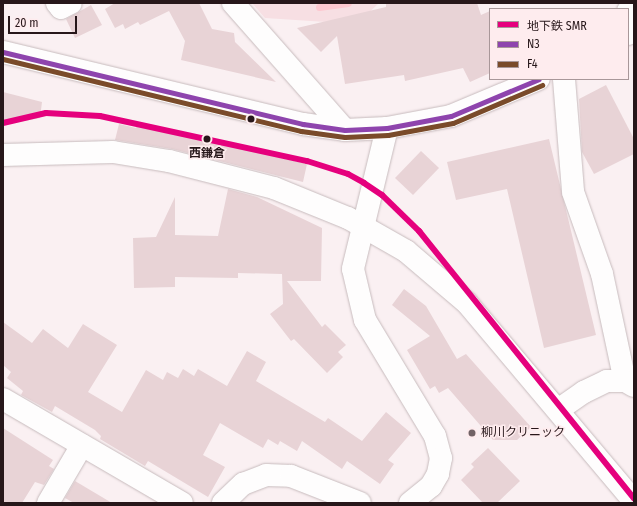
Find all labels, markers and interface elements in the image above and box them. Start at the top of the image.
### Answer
scale bar [10,8,79,34]
legend [489,8,629,80]
text: 20 m [15,16,39,30]
text: 地下鉄 SMR [527,19,587,33]
text: N3 [527,37,540,51]
text: F4 [527,57,538,71]
unlabelled marker [246,114,256,124]
marker: 西鎌倉 [200,132,214,146]
place label: 西鎌倉 [189,147,225,161]
place label: 柳川クリニック [481,426,565,440]
marker: 柳川クリニック [466,427,478,439]

